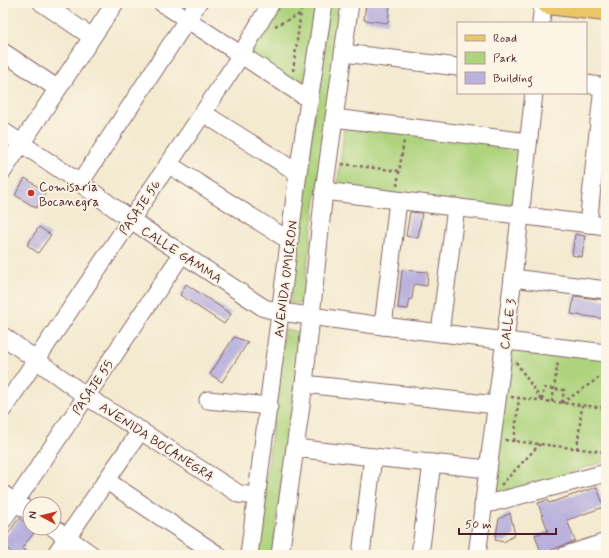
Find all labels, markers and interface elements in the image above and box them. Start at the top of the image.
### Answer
legend [457,22,587,94]
text: Road [493,31,517,47]
text: Park [493,51,517,67]
text: Building [493,71,533,88]
street label: PASAJE 56 [116,177,165,239]
place label: Comisaría Bocanegra [39,179,99,211]
marker: Comisaría Bocanegra [26,188,36,198]
street label: AVENIDA OMICRON [271,220,302,339]
street label: CALLE GAMMA [137,223,225,288]
street label: CALLE 3 [497,298,520,351]
street label: PASAJE 55 [69,357,118,419]
street label: AVENIDA BOCANEGRA [96,399,217,486]
north arrow [22,496,62,536]
text: N [26,510,40,519]
scale bar [459,510,556,536]
text: 50 m [465,517,492,533]

